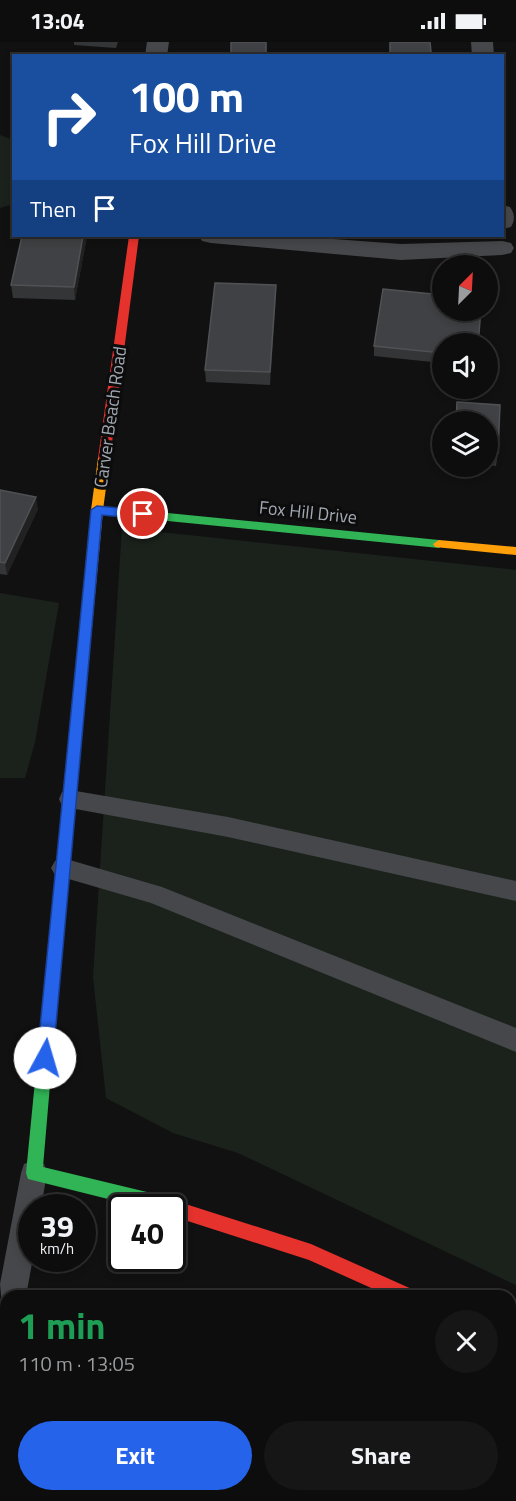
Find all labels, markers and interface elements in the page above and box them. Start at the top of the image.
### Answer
text: 13:04 [30,4,85,38]
text: 100 m [129,64,244,128]
icon: right [30,78,108,156]
text: Fox Hill Drive [129,122,276,163]
text: Then [30,192,76,226]
icon: arrive [88,192,121,225]
north arrow [432,255,498,321]
map controls [432,255,498,477]
button: sound [432,333,498,399]
street label: Carver Beach Road [87,345,133,489]
button: layers [432,411,498,477]
pin [117,488,168,539]
street label: Fox Hill Drive [258,493,358,531]
icon: arrive [126,497,159,530]
position arrow [13,1026,77,1090]
speed limit sign: 40 [108,1194,186,1272]
text: 39 [40,1203,74,1249]
text: km/h [40,1237,74,1260]
text: 1 min [18,1298,105,1353]
button: close [435,1310,498,1373]
text: 110 m · 13:05 [18,1348,135,1379]
button: Exit [18,1421,252,1490]
button: Share [264,1421,498,1490]

